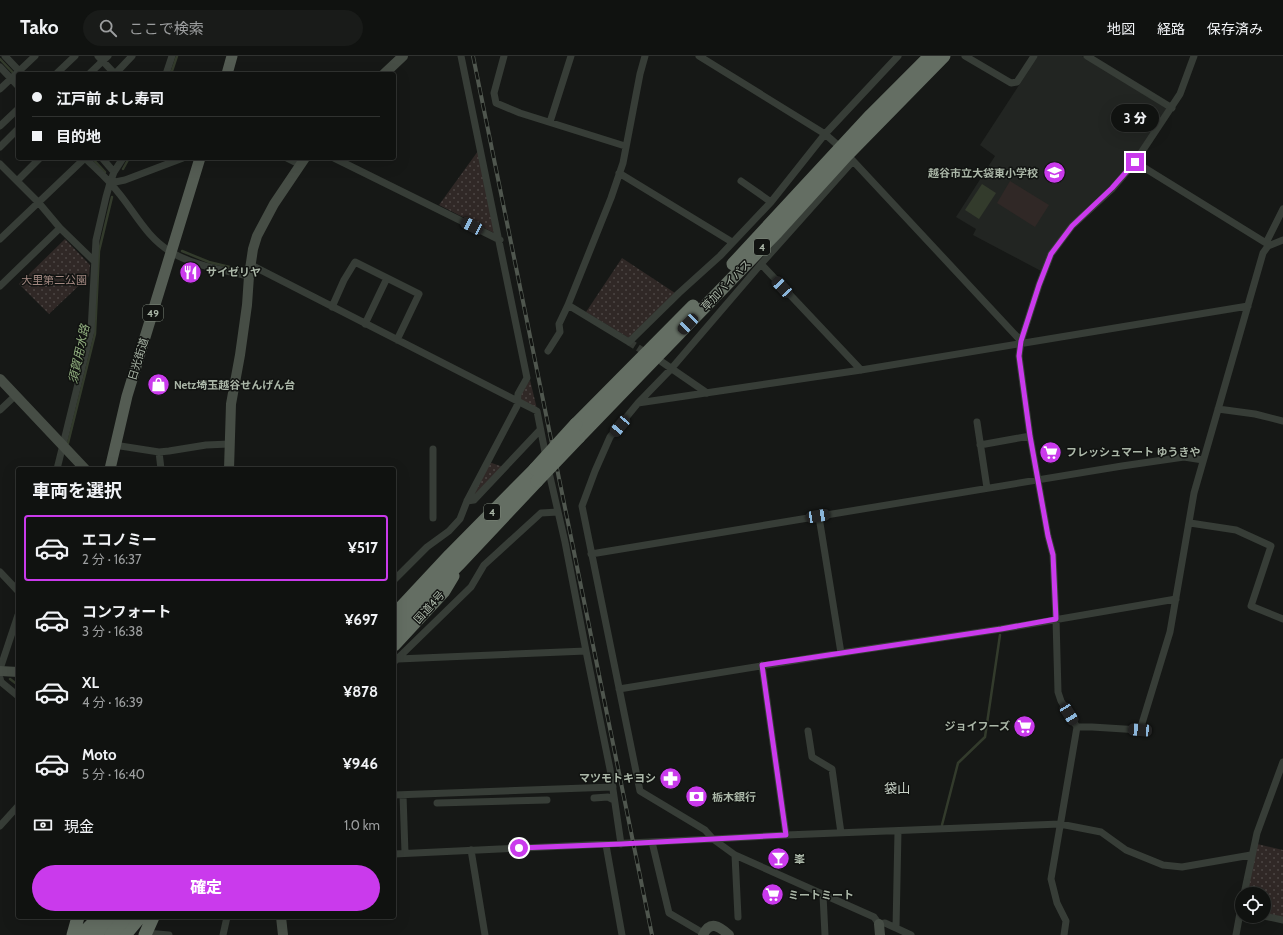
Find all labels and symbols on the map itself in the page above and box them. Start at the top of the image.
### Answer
callout: 3 分 [1111,104,1159,132]
route end [1126,153,1144,171]
school or university icon: 越谷市立大袋東小学校 [1041,160,1067,186]
place label: 越谷市立大袋東小学校 [928,166,1038,180]
car [459,215,485,237]
road number: 4 [754,239,770,255]
street label: 草加バイパス [698,256,754,314]
restaurant icon: サイゼリヤ [177,259,203,285]
place label: サイゼリヤ [206,265,261,279]
park label: 大里第二公園 [21,273,87,287]
car [769,274,795,300]
road number: 49 [143,305,163,321]
car [675,311,701,337]
water label: 須賀用水路 [65,322,92,385]
street label: 日光街道 [125,336,151,382]
shop icon: Netz埼玉越谷せんげん台 [145,372,171,398]
place label: Netz埼玉越谷せんげん台 [174,378,295,392]
car [608,413,632,439]
supermarket icon: フレッシュマート ゆうきや [1038,439,1064,465]
place label: フレッシュマート ゆうきや [1066,445,1200,459]
road number: 4 [484,504,500,520]
car [805,508,831,524]
street label: 国道4号 [411,588,447,626]
car [1058,701,1080,727]
supermarket icon: ジョイフーズ [1012,713,1038,739]
place label: ジョイフーズ [945,719,1010,733]
car [1128,723,1152,737]
pharmacy icon: マツモトキヨシ [658,765,684,791]
place label: マツモトキヨシ [579,771,656,785]
district label: 袋山 [884,780,910,796]
bank icon: 栃木銀行 [683,784,709,810]
place label: 栃木銀行 [712,790,756,804]
route start [510,839,528,857]
bar icon: 峯 [765,846,791,872]
place label: 峯 [794,852,805,866]
supermarket icon: ミートミート [760,882,786,908]
place label: ミートミート [788,888,854,902]

